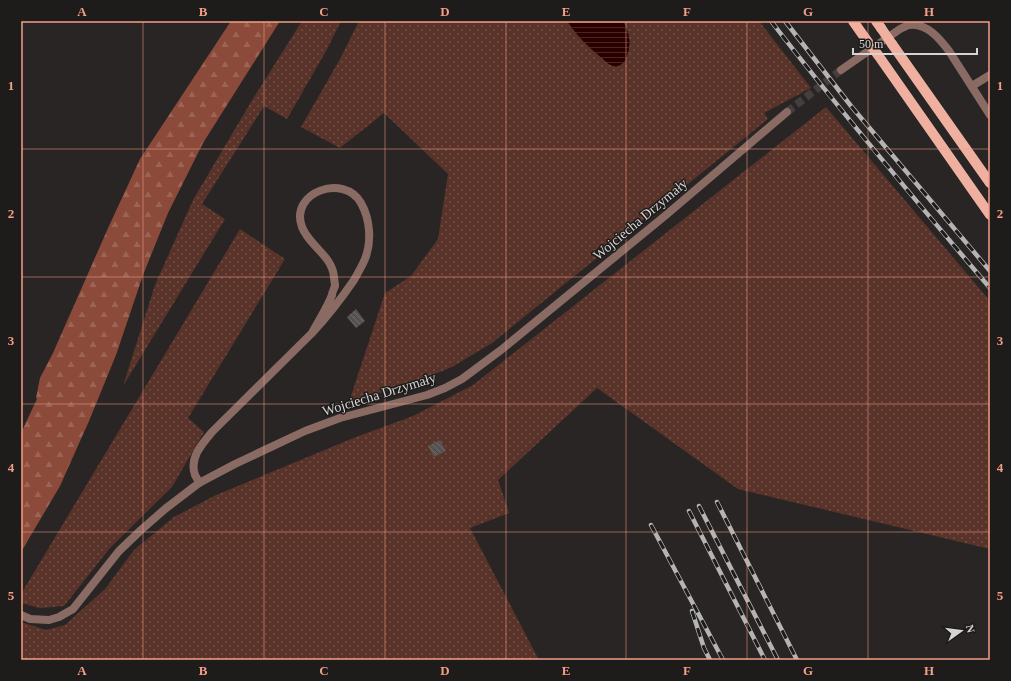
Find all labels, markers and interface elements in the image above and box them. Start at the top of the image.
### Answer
text: A [77,4,87,19]
text: B [199,4,208,19]
text: C [319,4,329,19]
text: D [440,4,450,19]
text: E [562,4,570,19]
text: F [683,4,691,19]
text: G [803,4,813,19]
text: H [924,4,934,19]
scale bar [853,30,977,56]
text: 50 m [859,37,884,51]
text: 1 [8,78,14,93]
text: 1 [997,78,1003,93]
street label: Wojciecha Drzymały [590,176,690,263]
text: 2 [8,206,14,221]
text: 2 [997,206,1003,221]
text: 3 [8,333,15,348]
text: 3 [997,333,1004,348]
street label: Wojciecha Drzymały [320,370,438,419]
text: 4 [8,460,15,475]
text: 4 [997,460,1004,475]
text: 5 [8,588,15,603]
text: 5 [997,588,1004,603]
north arrow [941,611,981,651]
text: N [964,623,977,634]
text: A [77,663,87,678]
text: B [199,663,208,678]
text: C [319,663,329,678]
text: D [440,663,450,678]
text: E [562,663,570,678]
text: F [683,663,691,678]
text: G [803,663,813,678]
text: H [924,663,934,678]

